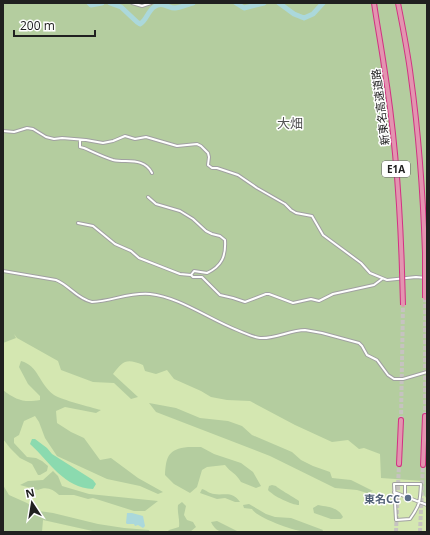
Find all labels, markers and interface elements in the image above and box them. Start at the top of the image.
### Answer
scale bar [14,12,95,38]
text: 200 m [20,17,55,34]
street label: 新東名高速道路 [368,68,392,146]
district label: 大畑 [277,114,303,132]
road number: E1A [382,161,410,177]
north arrow [12,483,52,523]
text: N [24,484,36,501]
place label: 東名CC [364,491,400,506]
marker: 東名CC [403,493,413,503]

